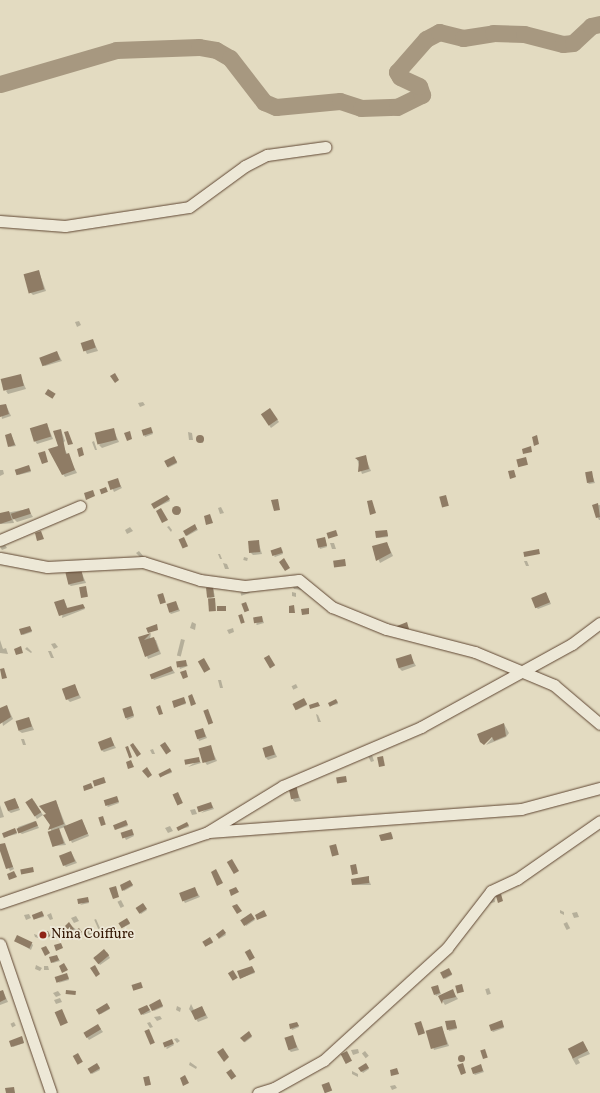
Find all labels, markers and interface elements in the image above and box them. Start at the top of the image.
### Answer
place label: Nina Coiffure [51,927,134,943]
marker: Nina Coiffure [38,930,48,940]

